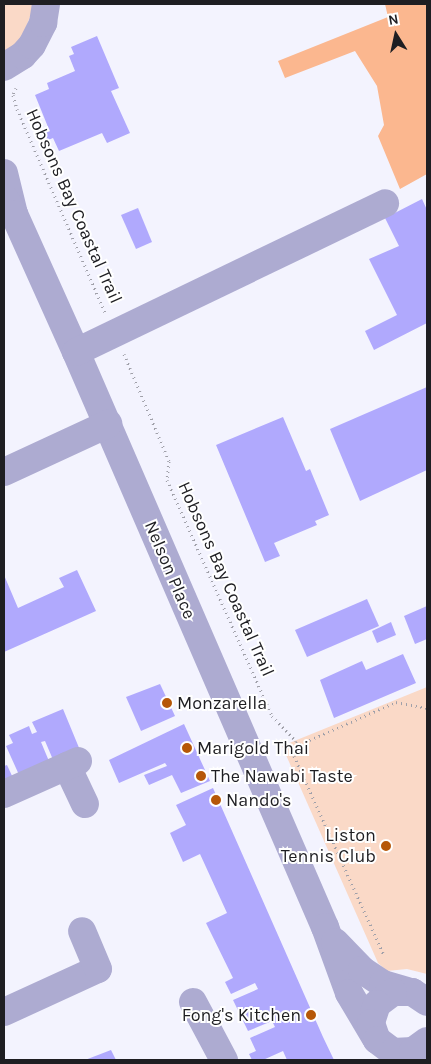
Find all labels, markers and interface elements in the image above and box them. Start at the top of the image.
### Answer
north arrow [371,10,421,60]
text: N [387,10,400,29]
street label: Hobsons Bay Coastal Trail [21,105,127,307]
street label: Hobsons Bay Coastal Trail [173,478,279,680]
street label: Nelson Place [140,518,200,622]
place label: Monzarella [177,692,267,714]
marker: Monzarella [161,697,173,709]
place label: Marigold Thai [197,737,309,759]
marker: Marigold Thai [181,742,193,754]
place label: The Nawabi Taste [211,765,353,787]
marker: The Nawabi Taste [195,770,207,782]
place label: Nando's [226,789,291,811]
marker: Nando's [210,794,222,806]
place label: Liston Tennis Club [281,825,376,868]
marker: Liston Tennis Club [380,840,392,852]
place label: Fong's Kitchen [182,1004,301,1026]
marker: Fong's Kitchen [305,1009,317,1021]

